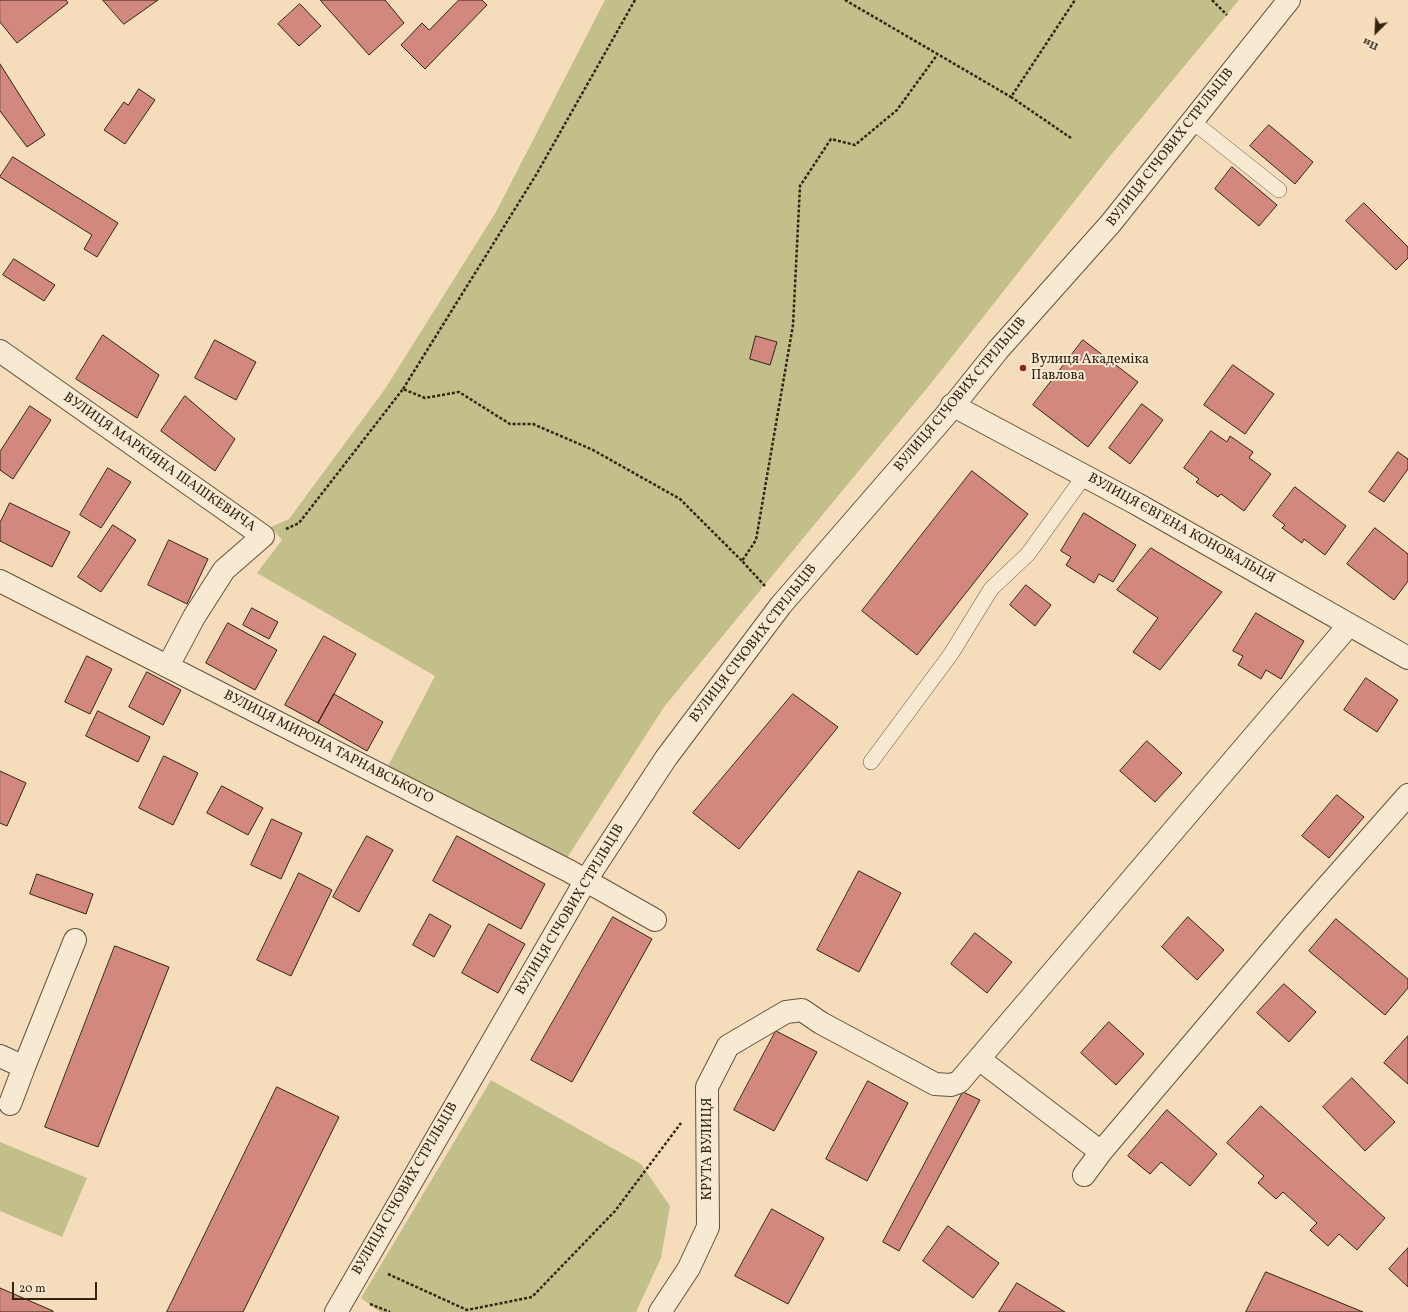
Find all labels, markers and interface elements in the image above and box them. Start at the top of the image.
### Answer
north arrow [1356,12,1396,52]
text: Пн [1361,33,1381,53]
street label: ВУЛИЦЯ СІЧОВИХ СТРІЛЬЦІВ [1104,65,1238,231]
street label: ВУЛИЦЯ СІЧОВИХ СТРІЛЬЦІВ [891,314,1031,476]
place label: Вулиця Академіка Павлова [1031,352,1149,384]
marker: Вулиця Академіка Павлова [1018,363,1028,373]
street label: ВУЛИЦЯ МАРКІЯНА ШАШКЕВИЧА [59,390,259,536]
street label: ВУЛИЦЯ ЄВГЕНА КОНОВАЛЬЦЯ [1084,470,1278,588]
street label: ВУЛИЦЯ СІЧОВИХ СТРІЛЬЦІВ [687,561,821,727]
street label: ВУЛИЦЯ МИРОНА ТАРНАВСЬКОГО [220,688,436,808]
street label: ВУЛИЦЯ СІЧОВИХ СТРІЛЬЦІВ [513,821,629,999]
street label: КРУТА ВУЛИЦЯ [700,1098,716,1200]
street label: ВУЛИЦЯ СІЧОВИХ СТРІЛЬЦІВ [350,1100,462,1278]
scale bar [14,1274,99,1300]
text: 20 m [19,1281,46,1297]

